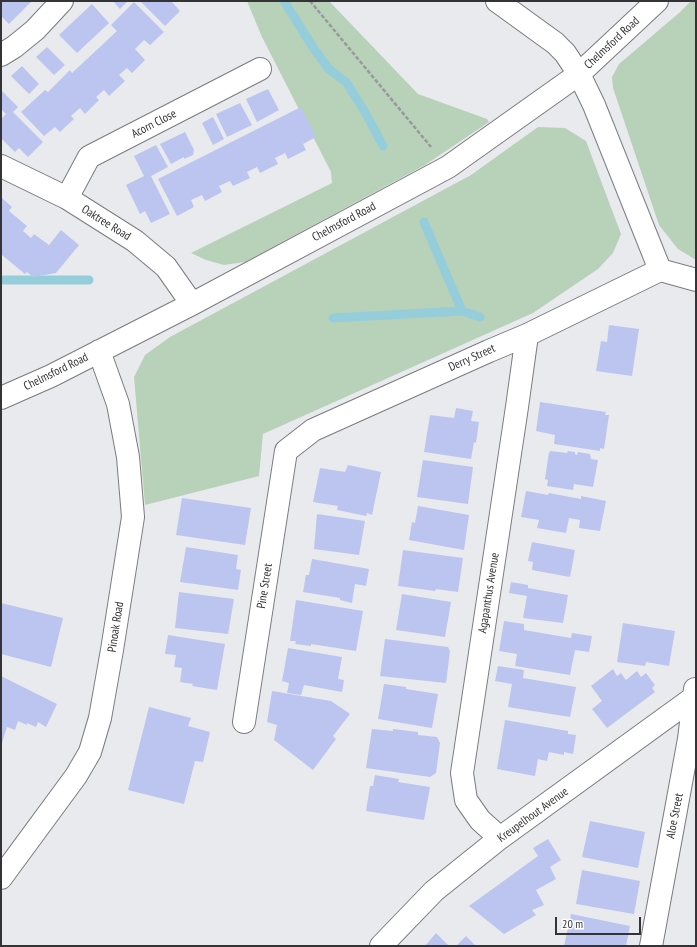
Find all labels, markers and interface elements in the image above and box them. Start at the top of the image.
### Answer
street label: Chelmsford Road [581,14,643,72]
street label: Acorn Close [129,107,179,141]
street label: Chelmsford Road [310,199,378,245]
street label: Oaktree Road [79,202,133,244]
street label: Derry Street [446,341,498,375]
street label: Chelmsford Road [21,350,91,394]
street label: Agapanthus Avenue [476,552,502,634]
street label: Pine Street [254,562,276,610]
street label: Pinoak Road [105,601,127,653]
street label: Kreupelhout Avenue [495,785,571,845]
street label: Aloe Street [664,792,686,840]
scale bar [557,909,643,935]
text: 20 m [562,916,583,931]

